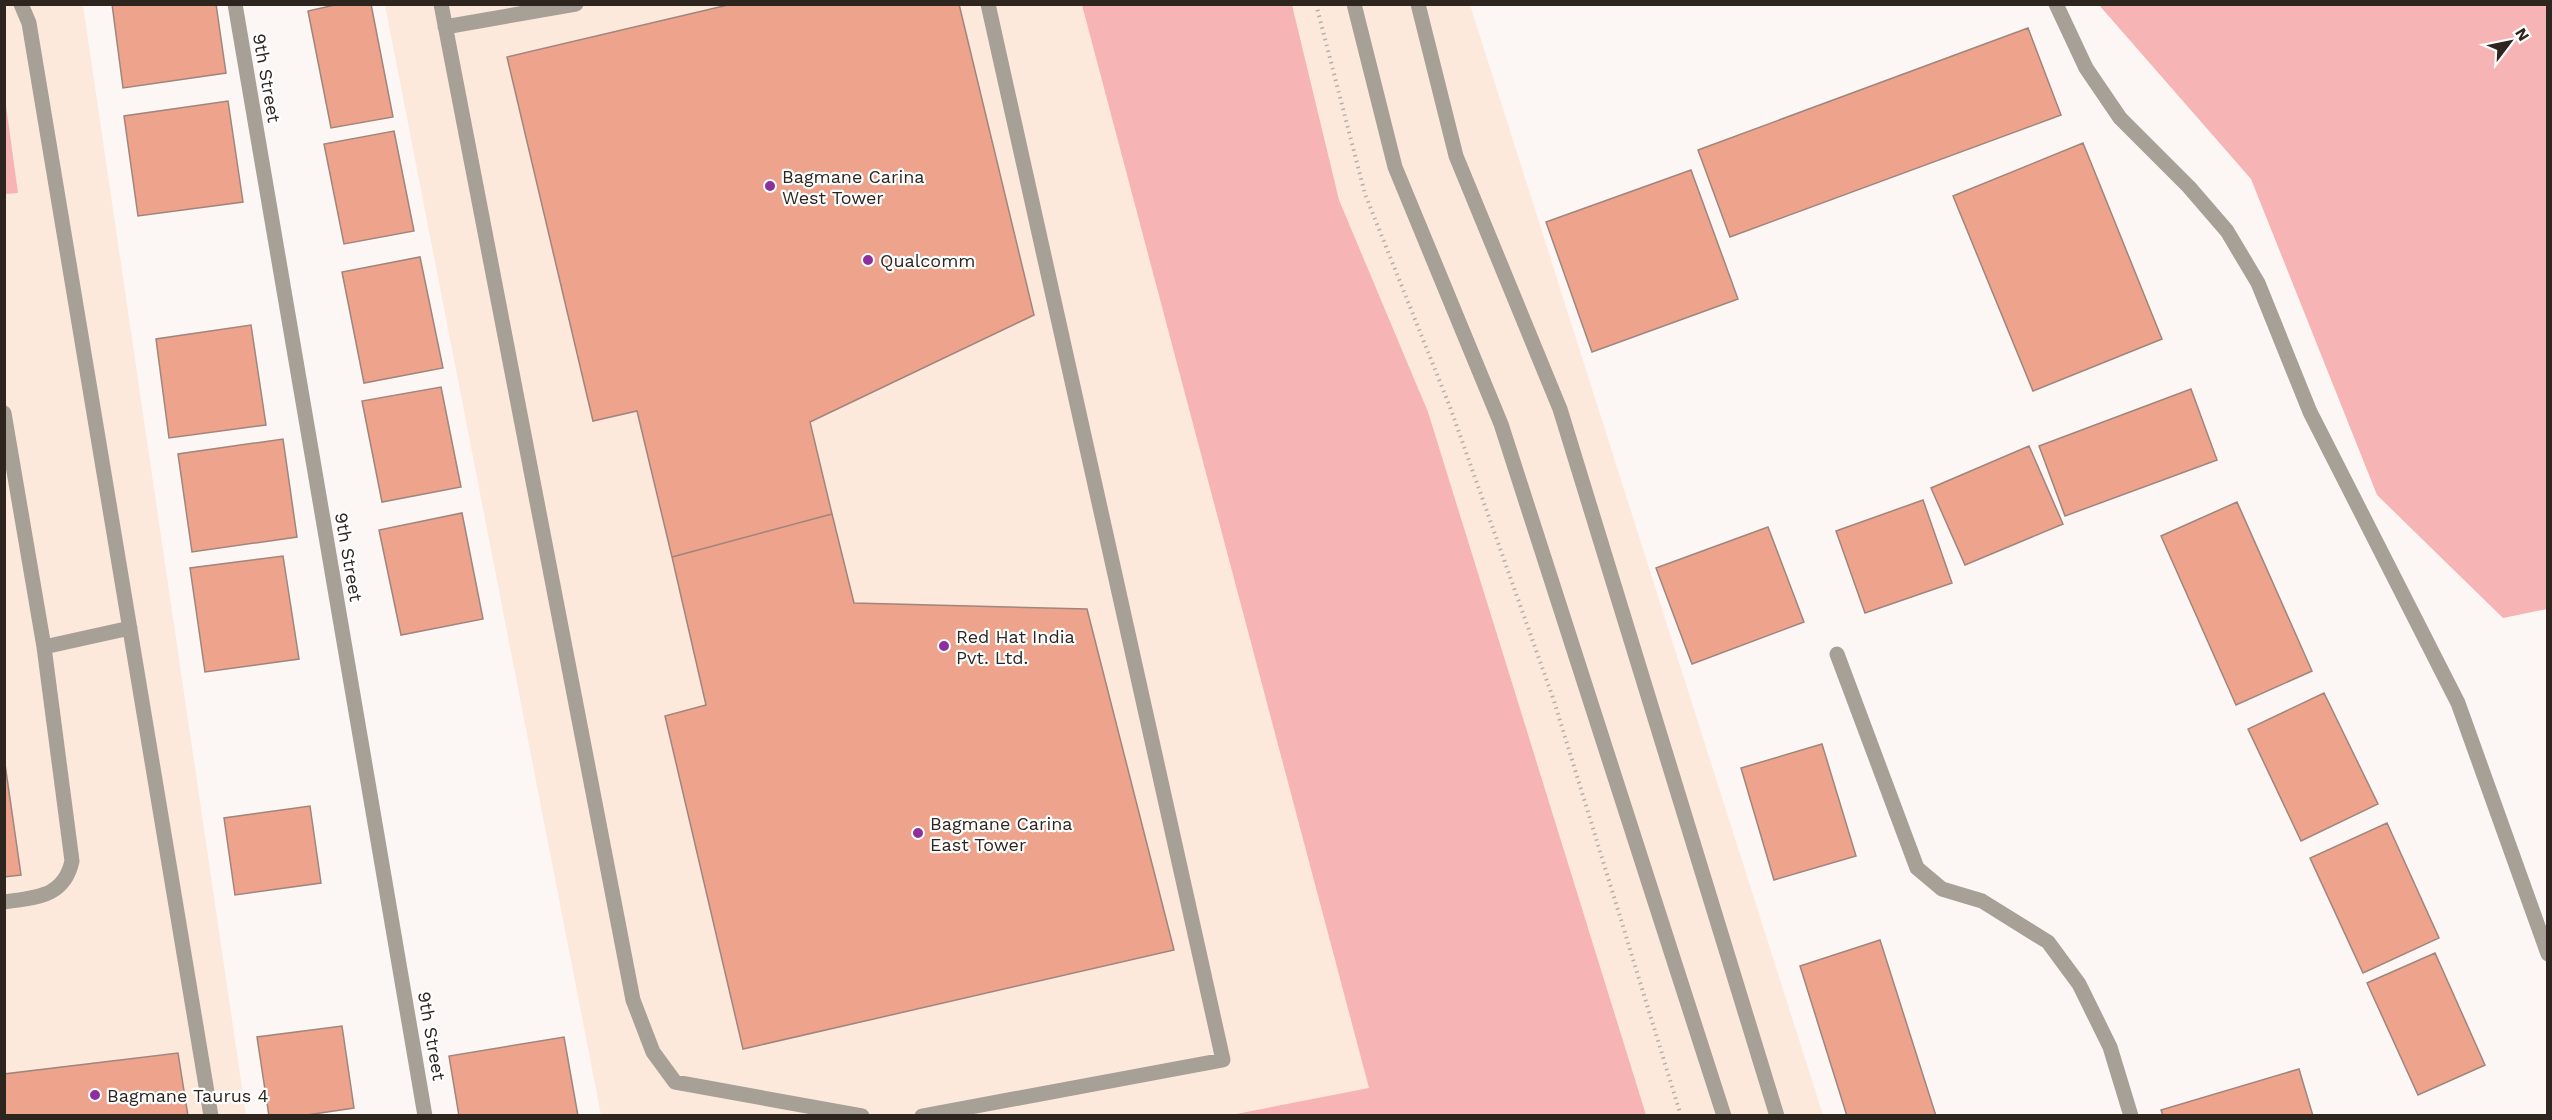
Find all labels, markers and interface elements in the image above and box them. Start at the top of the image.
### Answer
north arrow [2480,12,2540,72]
text: N [2511,24,2533,44]
street label: 9th Street [249,32,285,125]
place label: Bagmane Carina West Tower [782,166,925,208]
marker: Bagmane Carina West Tower [763,179,777,193]
place label: Qualcomm [880,250,975,271]
marker: Qualcomm [861,253,875,267]
street label: 9th Street [331,511,367,604]
place label: Red Hat India Pvt. Ltd. [956,626,1075,668]
marker: Red Hat India Pvt. Ltd. [937,639,951,653]
place label: Bagmane Carina East Tower [930,813,1073,855]
marker: Bagmane Carina East Tower [911,826,925,840]
street label: 9th Street [414,990,450,1083]
place label: Bagmane Taurus 4 [107,1085,268,1106]
marker: Bagmane Taurus 4 [88,1088,102,1102]

